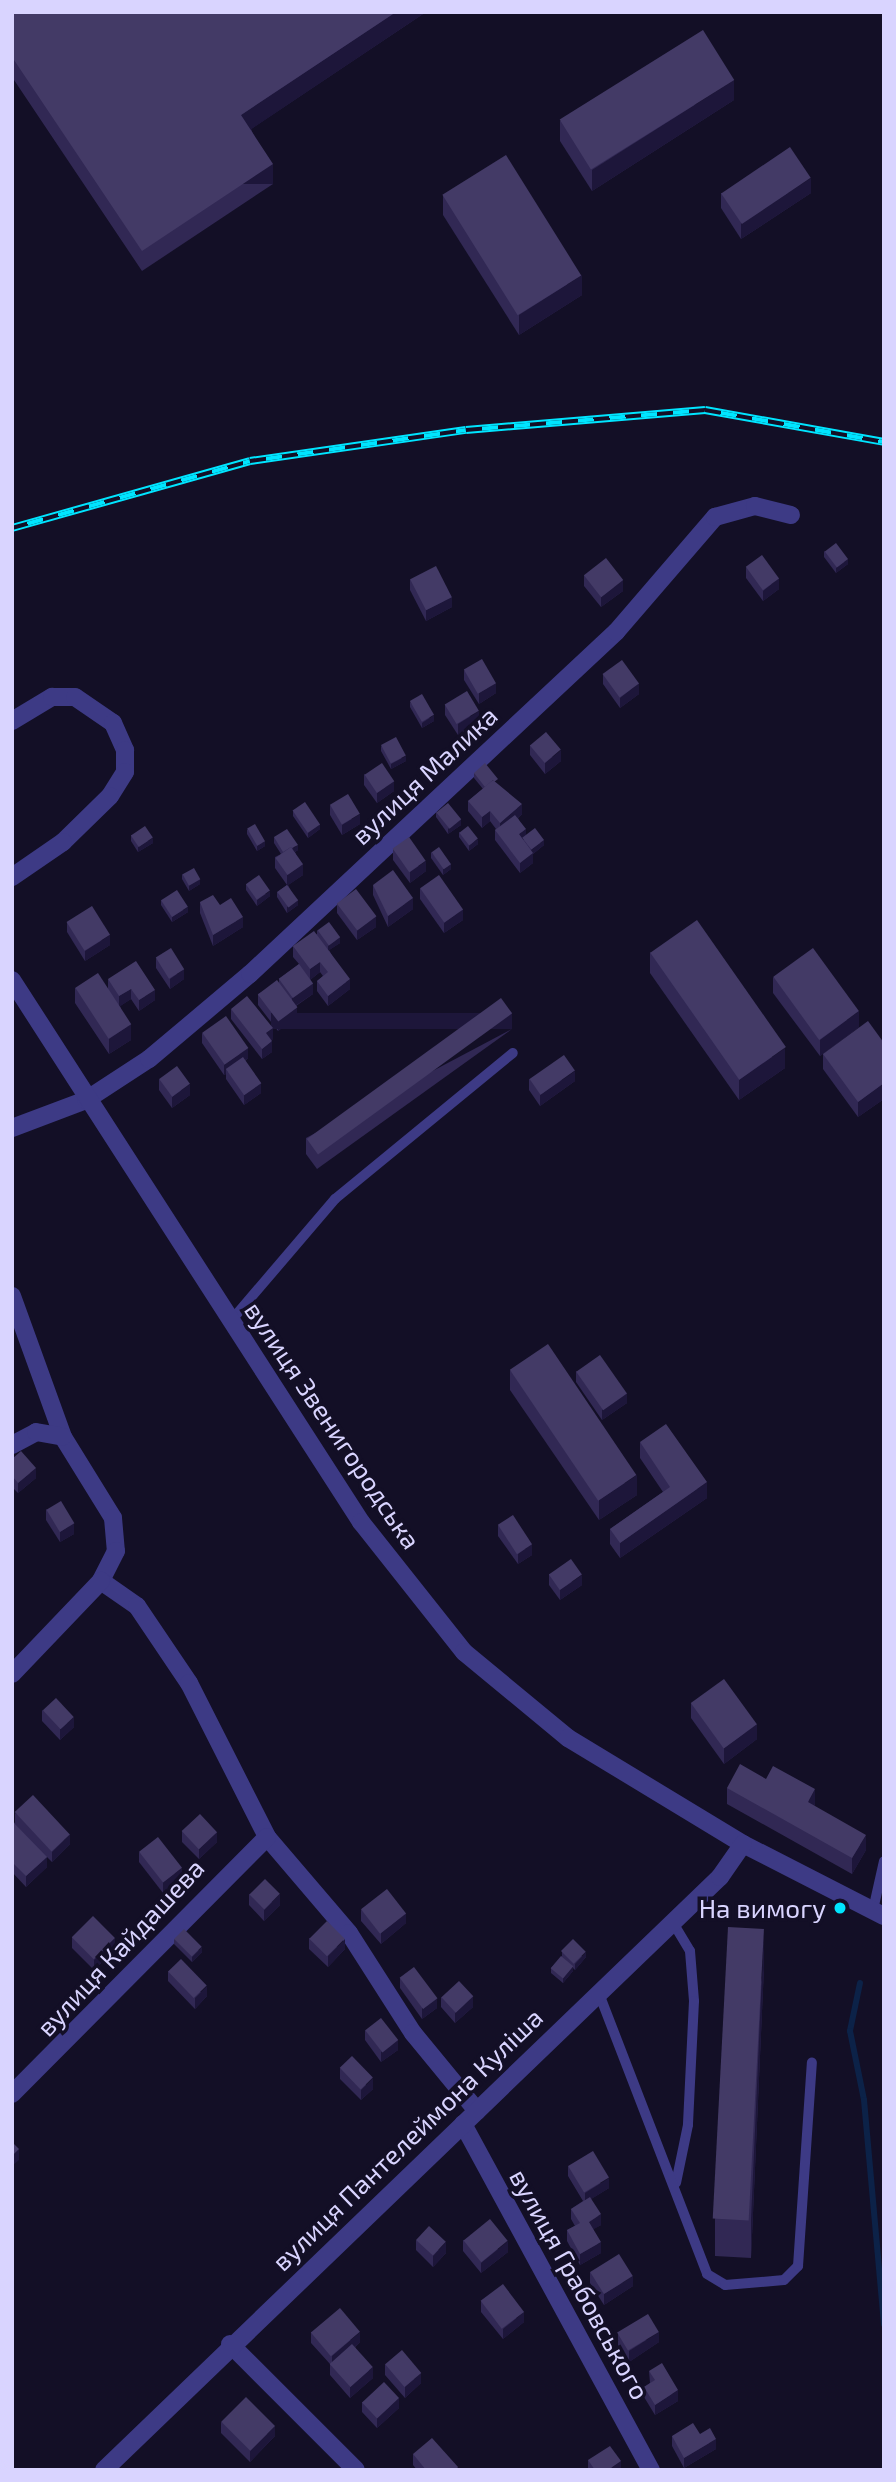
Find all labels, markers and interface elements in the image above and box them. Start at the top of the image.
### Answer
street label: вулиця Малика [345,700,503,850]
street label: вулиця Звенигородська [239,1295,427,1555]
street label: вулиця Кайдашева [30,1852,210,2042]
place label: На вимогу [699,1892,826,1924]
marker: На вимогу [832,1900,848,1916]
street label: вулиця Пантелеймона Куліша [265,2001,549,2277]
street label: вулиця Грабовського [504,2163,656,2405]

